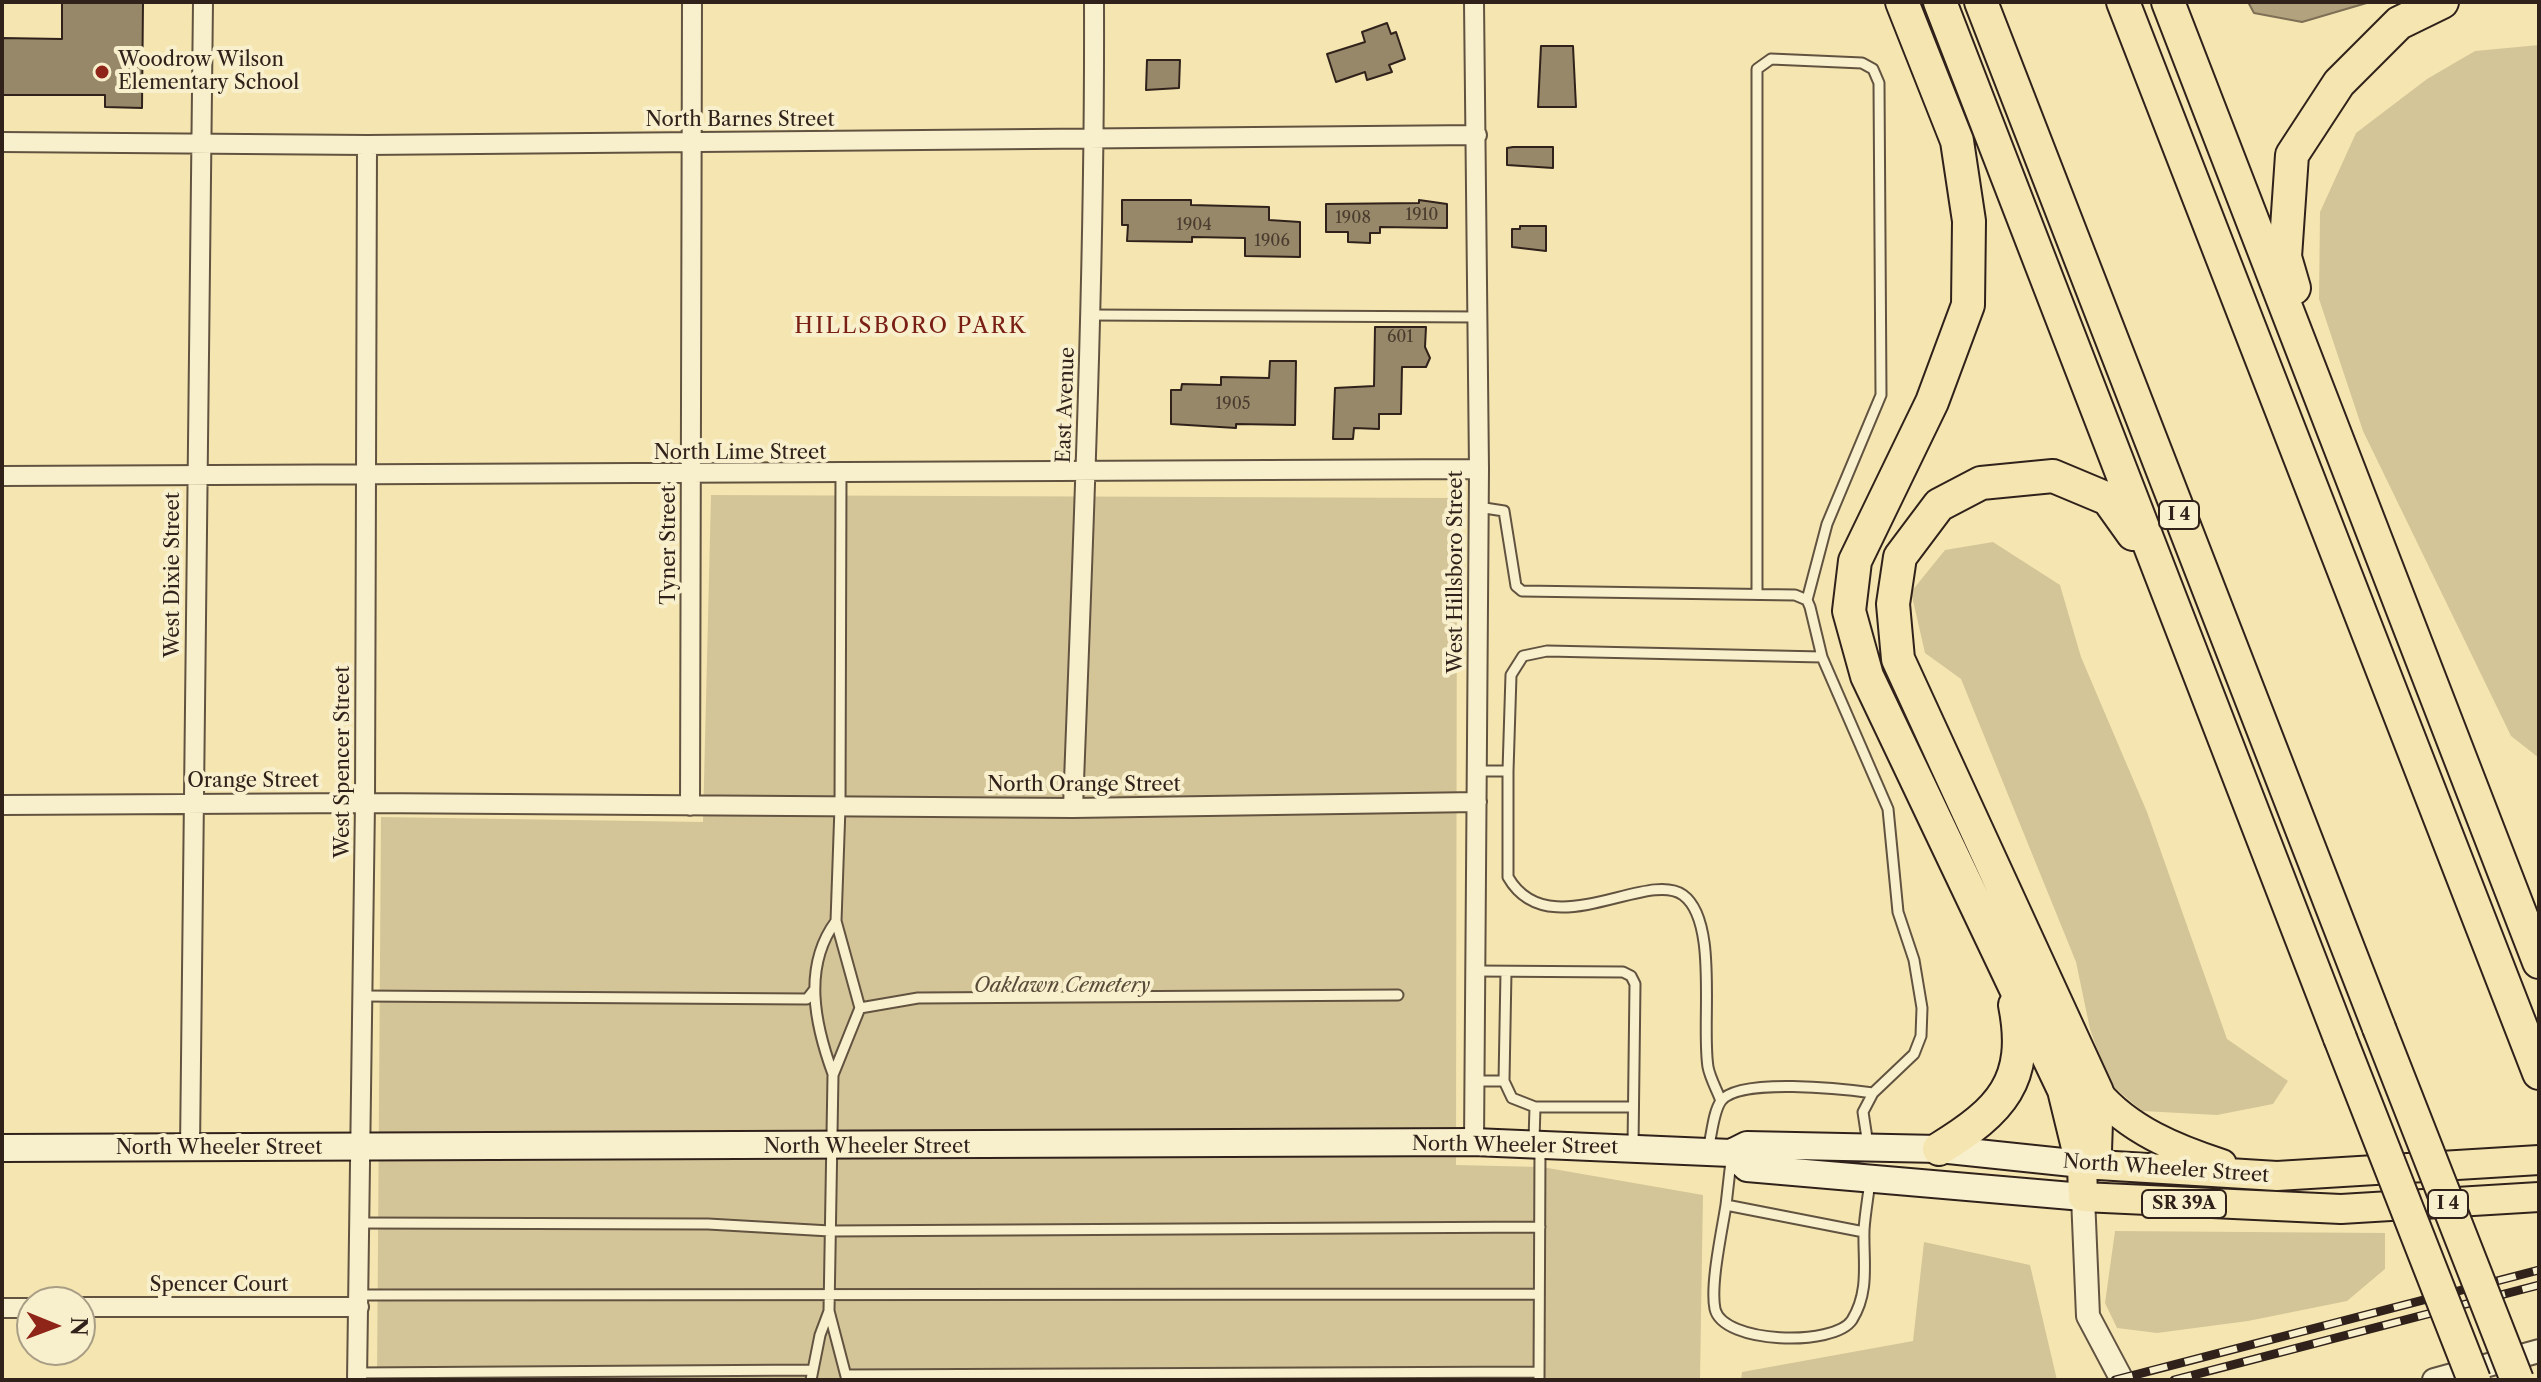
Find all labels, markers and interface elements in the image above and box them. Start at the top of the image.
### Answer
place label: Woodrow Wilson Elementary School [118,48,299,95]
marker: Woodrow Wilson Elementary School [93,63,111,81]
street label: North Barnes Street [646,108,834,132]
house number: 1910 [1406,205,1438,225]
house number: 1908 [1335,208,1371,228]
house number: 1904 [1176,215,1212,235]
house number: 1906 [1254,231,1290,251]
district label: HILLSBORO PARK [794,314,1028,340]
house number: 601 [1387,327,1413,347]
street label: East Avenue [1052,346,1080,464]
house number: 1905 [1216,394,1250,414]
street label: North Lime Street [654,441,826,465]
street label: West Hillsboro Street [1444,471,1468,673]
street label: Tyner Street [657,485,681,605]
street label: West Dixie Street [161,492,185,658]
road number: I 4 [2159,501,2199,529]
street label: West Spencer Street [331,666,355,858]
street label: Orange Street [187,769,319,793]
street label: North Orange Street [987,773,1181,797]
park label: Oaklawn Cemetery [974,974,1150,998]
street label: North Wheeler Street [1412,1132,1618,1160]
street label: North Wheeler Street [764,1135,970,1159]
street label: North Wheeler Street [116,1136,322,1160]
street label: North Wheeler Street [2062,1150,2270,1188]
road number: SR 39A [2142,1190,2226,1218]
road number: I 4 [2428,1190,2468,1218]
street label: Spencer Court [150,1273,288,1297]
north arrow [16,1286,96,1366]
text: N [65,1317,92,1336]

